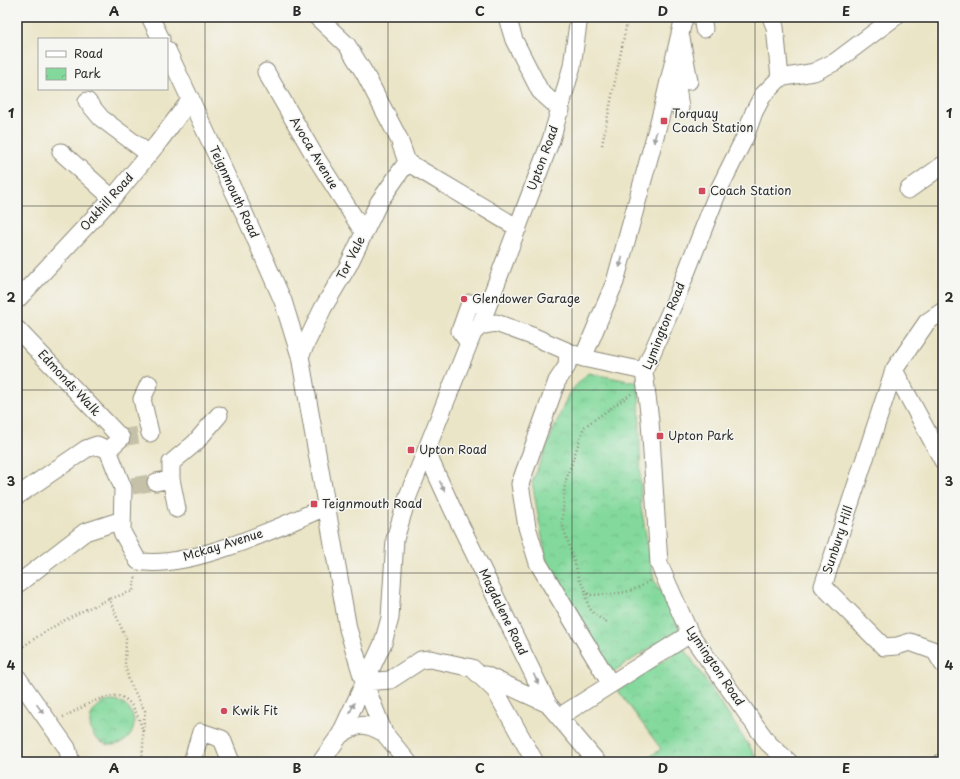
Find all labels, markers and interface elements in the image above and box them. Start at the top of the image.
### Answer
text: A [109,1,119,20]
text: B [293,1,302,20]
text: C [475,1,485,20]
text: D [658,1,668,20]
text: E [842,1,850,20]
legend [38,38,168,90]
text: Road [74,44,103,62]
text: Park [74,64,101,82]
text: 1 [8,103,14,122]
text: 1 [946,103,952,122]
place label: Torquay Coach Station [672,104,753,136]
street label: Avoca Avenue [286,113,344,192]
marker: Torquay Coach Station [659,116,669,126]
street label: Upton Road [522,123,562,193]
one-way arrow [652,131,658,143]
street label: Teignmouth Road [206,142,264,241]
street label: Oakhill Road [75,168,137,234]
place label: Coach Station [710,181,791,199]
marker: Coach Station [697,186,707,196]
street label: Tor Vale [331,232,369,283]
one-way arrow [617,256,623,268]
street label: Lymington Road [637,279,689,372]
text: 2 [6,287,16,306]
text: 2 [944,287,954,306]
place label: Glendower Garage [472,289,581,307]
marker: Glendower Garage [459,294,469,304]
street label: Edmonds Walk [34,345,105,419]
place label: Upton Park [668,426,734,444]
marker: Upton Park [655,431,665,441]
place label: Upton Road [419,440,487,458]
marker: Upton Road [406,445,416,455]
text: 3 [7,471,16,490]
text: 3 [945,471,954,490]
one-way arrow [439,481,445,492]
place label: Teignmouth Road [322,494,422,512]
marker: Teignmouth Road [309,499,319,509]
street label: Sunbury Hill [817,503,857,576]
street label: Mckay Avenue [181,523,265,565]
street label: Magdalene Road [475,565,533,658]
street label: Lymington Road [682,622,749,709]
text: 4 [7,655,16,674]
text: 4 [945,655,954,674]
one-way arrow [533,673,539,684]
place label: Kwik Fit [232,701,278,719]
one-way arrow [349,703,355,714]
one-way arrow [35,704,44,715]
marker: Kwik Fit [219,706,229,716]
text: A [109,758,119,777]
text: B [293,758,302,777]
text: C [475,758,485,777]
text: D [658,758,668,777]
text: E [842,758,850,777]

